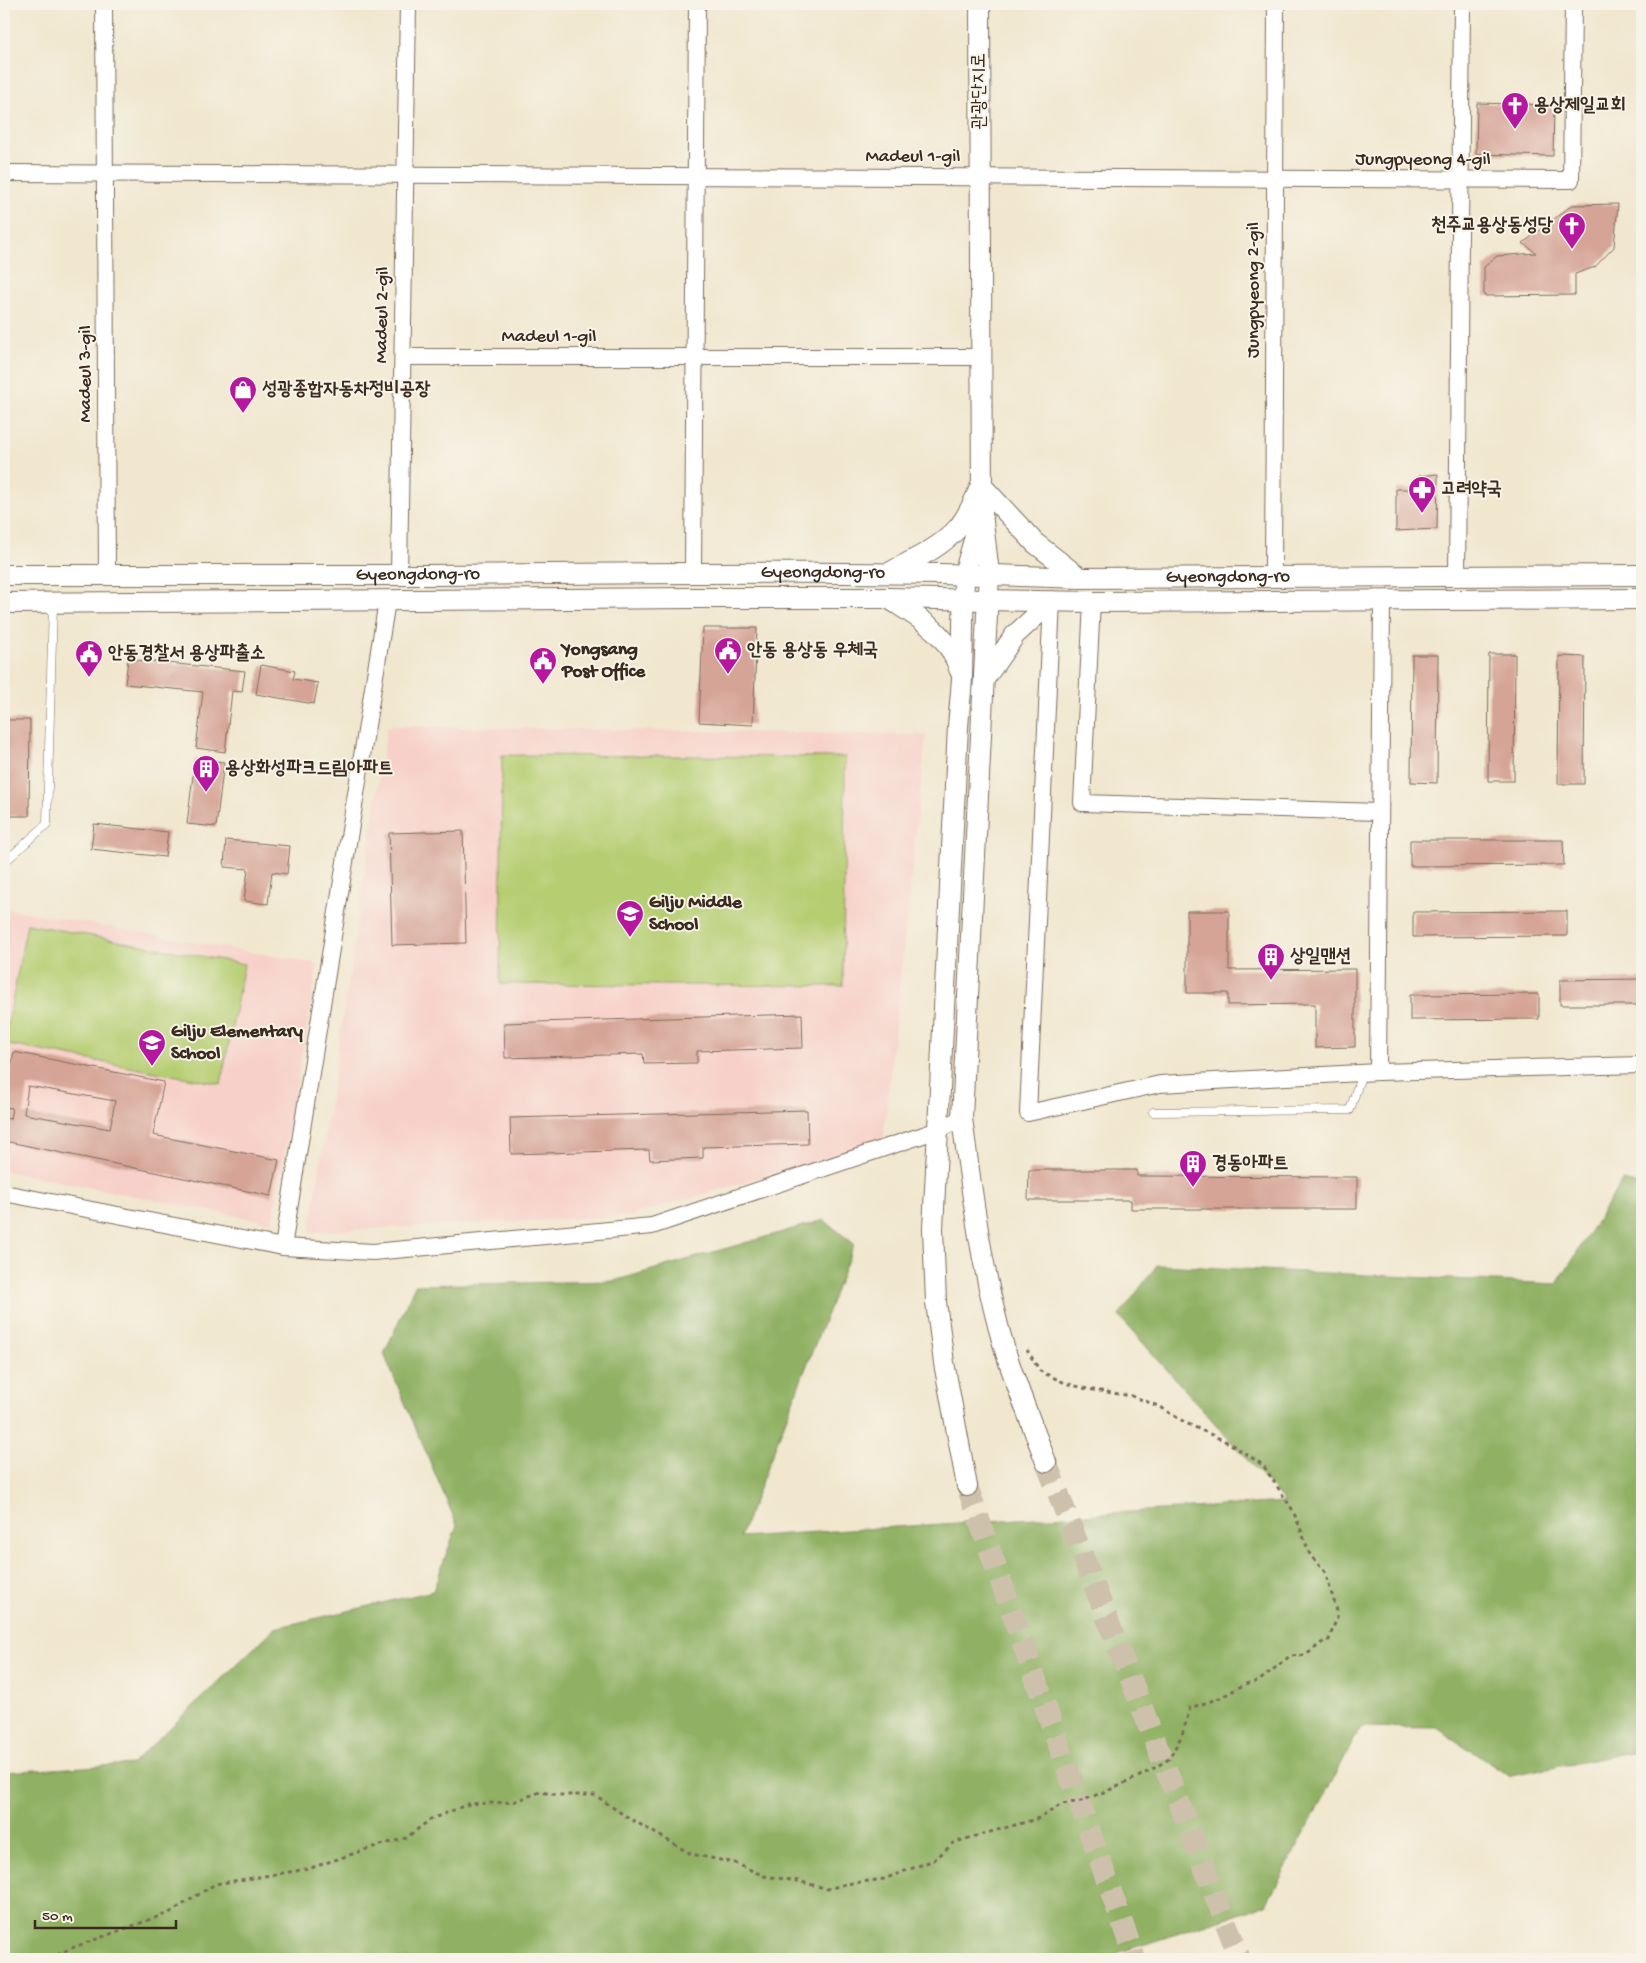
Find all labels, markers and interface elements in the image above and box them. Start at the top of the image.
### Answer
street label: 관광단지로 [969,53,992,129]
church icon: 용상제일교회 [1500,91,1530,130]
place label: 용상제일교회 [1534,95,1626,118]
street label: Madeul 1-gil [865,146,961,169]
street label: Jungpyeong 4-gil [1355,149,1491,172]
church icon: 천주교용상동성당 [1557,211,1587,250]
place label: 천주교용상동성당 [1431,215,1554,238]
street label: Jungpyeong 2-gil [1243,222,1266,358]
street label: Madeul 2-gil [371,266,395,364]
street label: Madeul 3-gil [75,325,98,423]
street label: Madeul 1-gil [501,326,597,349]
shop icon: 성광종합자동차정비공장 [228,375,258,414]
place label: 성광종합자동차정비공장 [262,379,431,402]
pharmacy icon: 고려약국 [1407,475,1437,514]
place label: 고려약국 [1441,479,1502,502]
street label: Gyeongdong-ro [761,561,885,585]
street label: Gyeongdong-ro [356,563,480,587]
street label: Gyeongdong-ro [1166,565,1290,589]
public building icon: 안동 용상동 우체국 [713,636,743,675]
public building icon: 안동경찰서 용상파출소 [74,639,104,678]
place label: Yongsang Post Office [560,639,646,684]
place label: 안동 용상동 우체국 [747,640,878,663]
place label: 안동경찰서 용상파출소 [108,643,265,666]
public building icon: Yongsang Post Office [528,646,558,685]
building icon: 용상화성파크드림아파트 [191,754,221,793]
place label: 용상화성파크드림아파트 [225,758,393,781]
place label: Gilju Middle School [649,892,743,937]
school or university icon: Gilju Middle School [615,899,645,938]
building icon: 상일맨션 [1256,942,1286,981]
place label: 상일맨션 [1290,946,1351,969]
place label: Gilju Elementary School [171,1021,303,1066]
school or university icon: Gilju Elementary School [137,1028,167,1067]
building icon: 경동아파트 [1178,1149,1208,1188]
place label: 경동아파트 [1212,1153,1288,1176]
scale bar [35,1898,176,1930]
text: 50 m [42,1908,73,1926]

